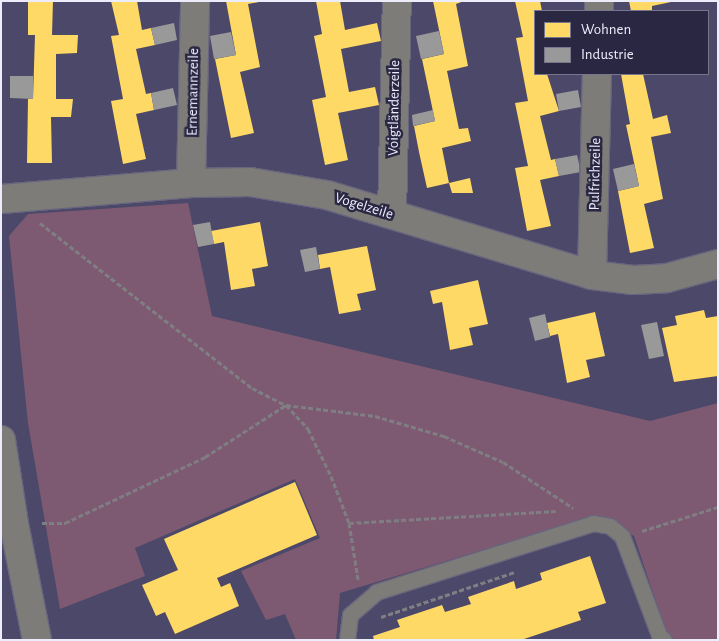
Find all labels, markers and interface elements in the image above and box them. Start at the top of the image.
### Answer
legend [534,10,709,75]
text: Wohnen [581,22,631,37]
text: Industrie [581,47,634,62]
street label: Ernemannzeile [183,48,203,136]
street label: Voigtländerzeile [384,60,404,156]
street label: Pulfrichzeile [585,138,605,210]
street label: Vogelzeile [333,189,395,223]

